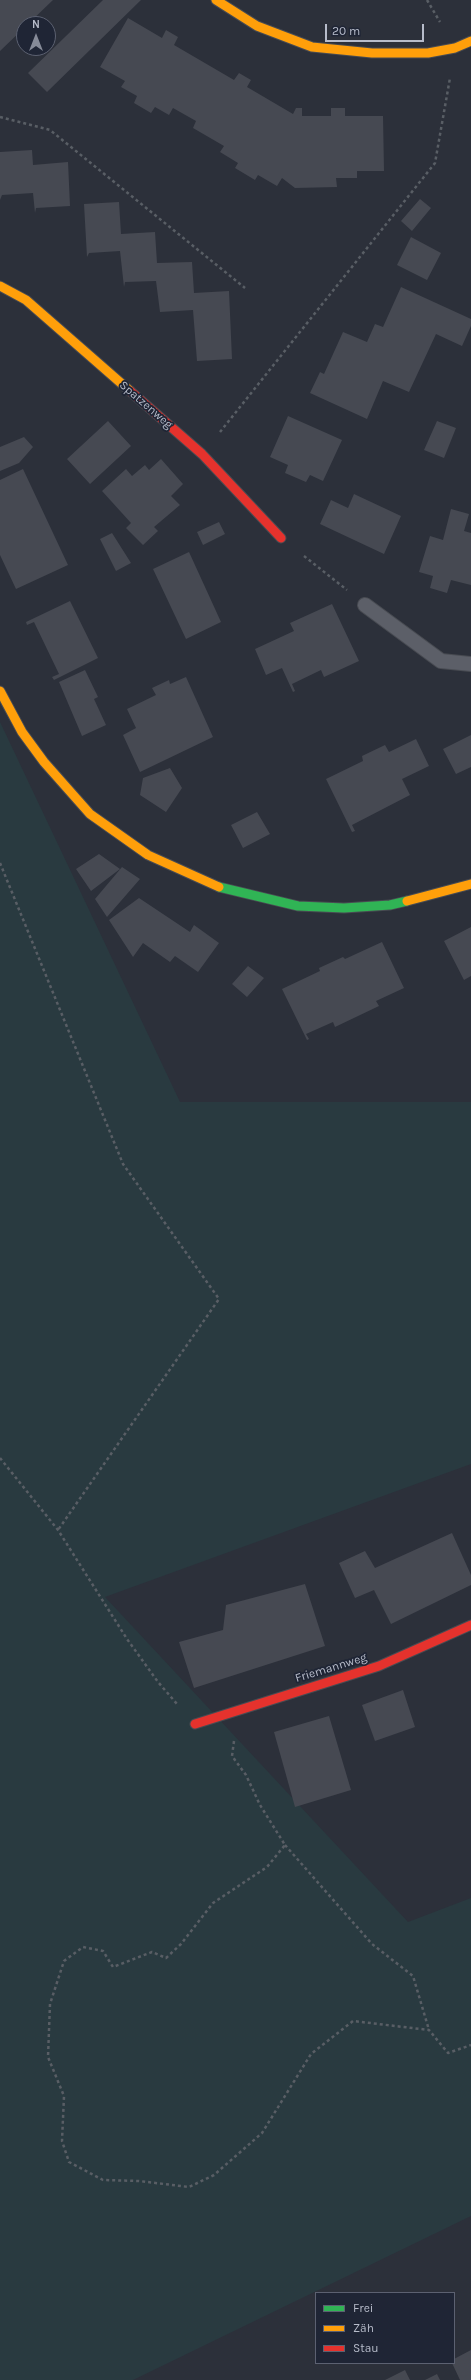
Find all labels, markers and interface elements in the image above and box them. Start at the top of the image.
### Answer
north arrow [16,16,56,56]
scale bar [327,16,426,42]
text: N [32,18,40,31]
text: 20 m [332,24,360,38]
street label: Spatzenweg [116,378,176,432]
street label: Friemannweg [293,1650,369,1686]
legend [315,2292,455,2364]
text: Frei [353,2301,373,2315]
text: Zäh [353,2321,374,2335]
text: Stau [353,2341,379,2355]

